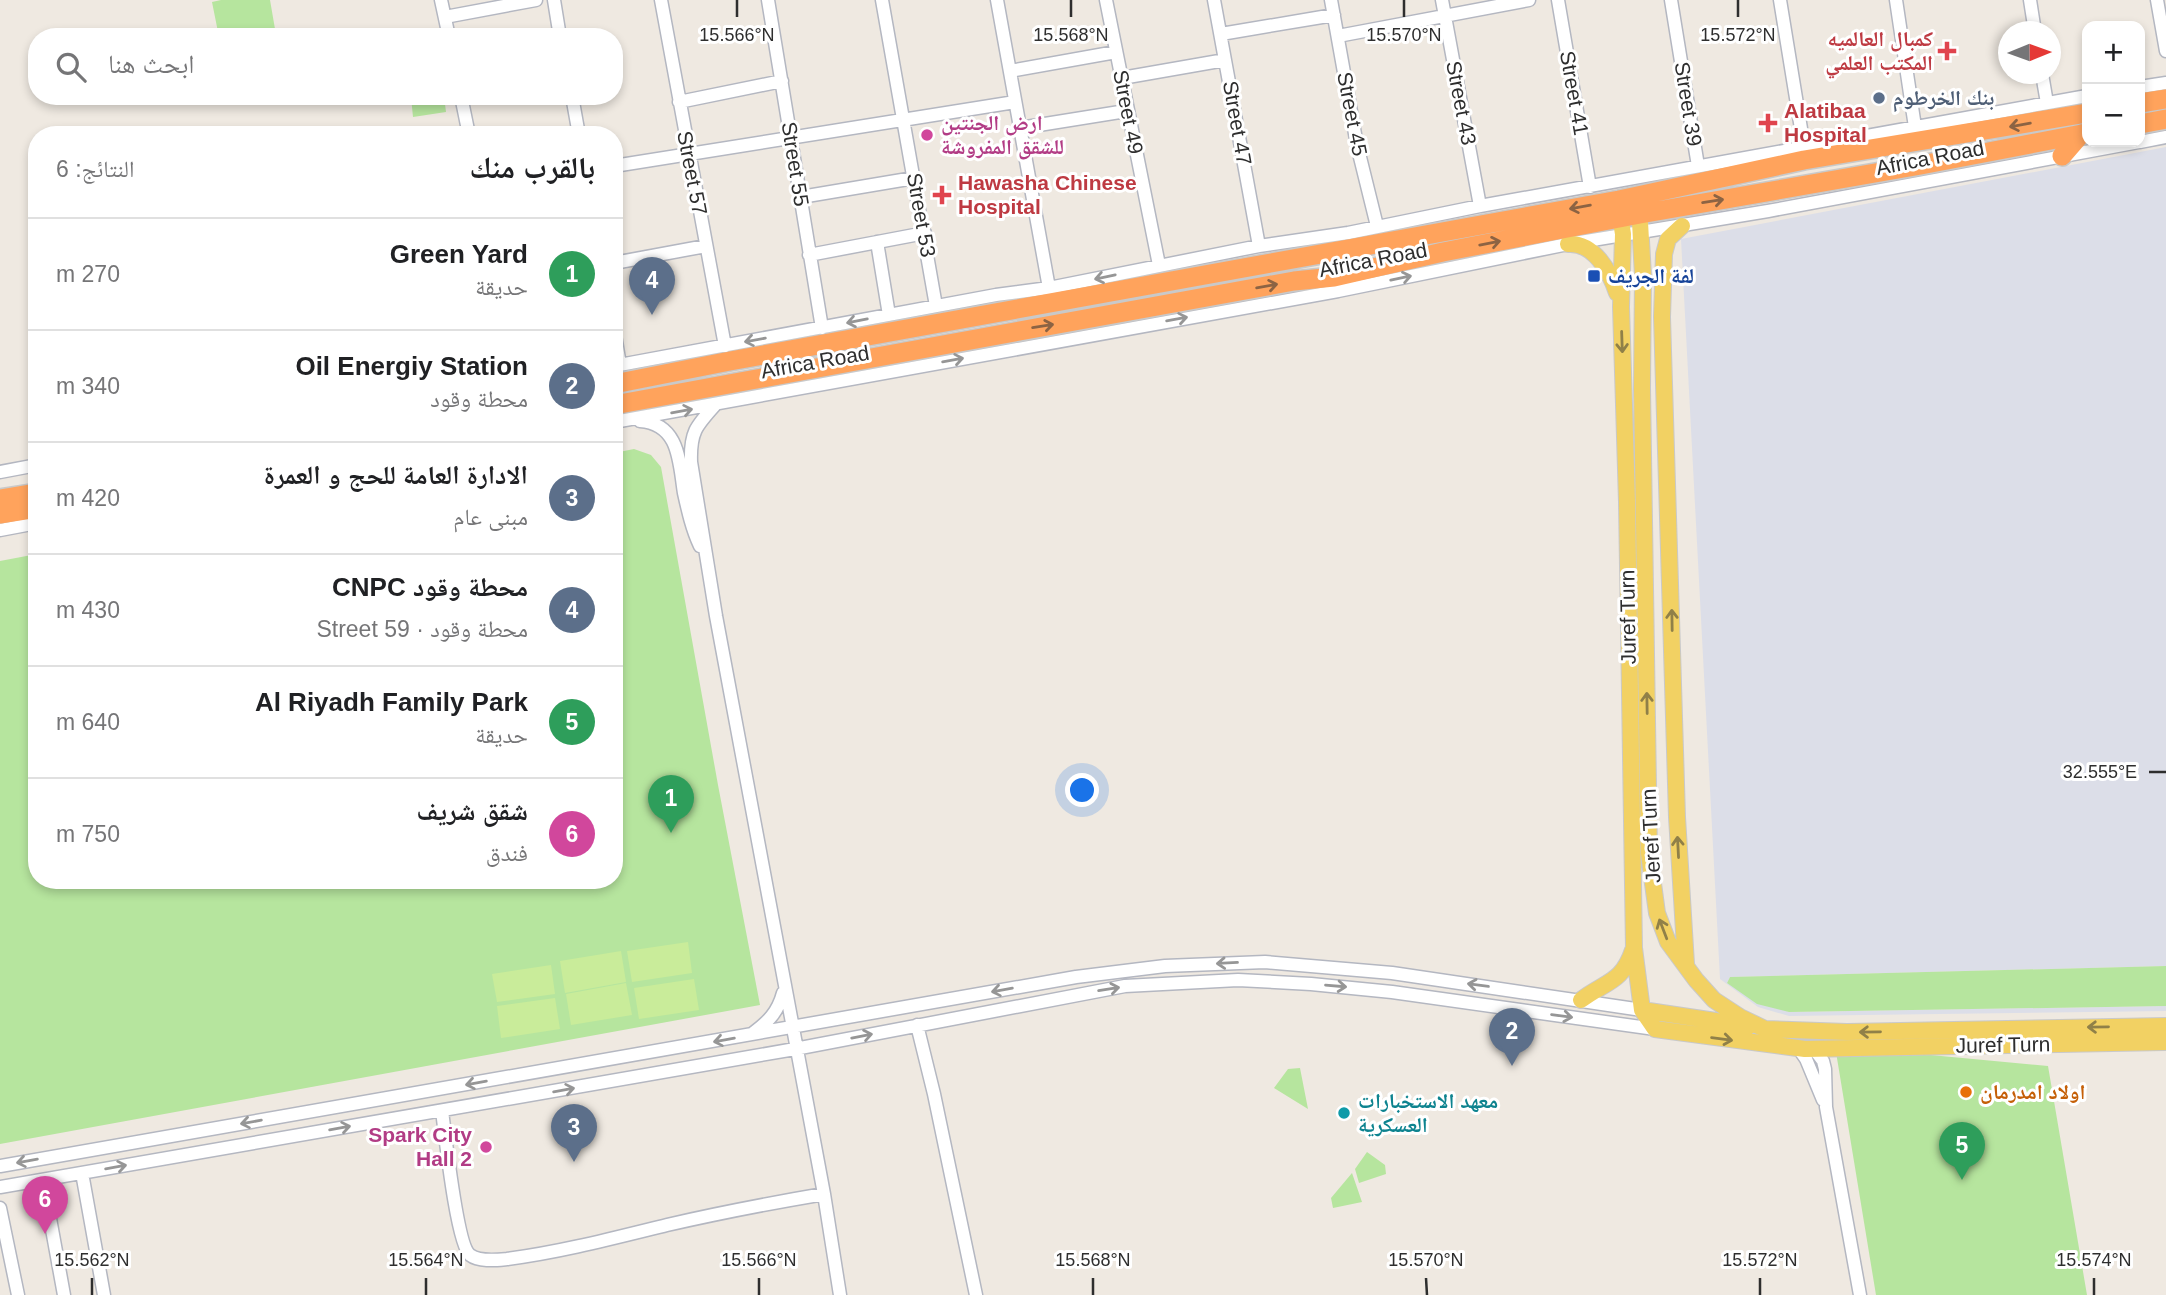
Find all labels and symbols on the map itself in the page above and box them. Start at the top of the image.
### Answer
north arrow [1998,21,2061,84]
text: 15.566°N [699,25,775,45]
text: 15.568°N [1033,25,1109,45]
text: 15.570°N [1366,25,1442,45]
text: 15.572°N [1700,25,1776,45]
place label: كمبال العالميه المكتب العلمي [1825,27,1933,79]
marker: كمبال العالميه المكتب العلمي [1939,43,1955,59]
street label: Street 41 [1556,49,1593,137]
street label: Street 43 [1442,59,1481,147]
street label: Street 39 [1670,60,1707,148]
street label: Street 49 [1109,68,1148,156]
street label: Street 45 [1333,70,1372,158]
street label: Street 47 [1219,79,1256,167]
place label: بنك الخرطوم [1893,86,1994,112]
marker: بنك الخرطوم [1871,90,1887,106]
place label: Alatibaa Hospital [1784,99,1867,146]
place label: ارض الجنتين للشقق المفروشة [941,111,1064,160]
marker: Alatibaa Hospital [1758,113,1778,133]
one-way arrow [2009,119,2032,132]
street label: Street 55 [777,120,814,208]
marker: ارض الجنتين للشقق المفروشة [919,127,935,143]
street label: Street 57 [673,129,712,217]
street label: Africa Road [1874,136,1986,179]
street label: Street 53 [903,171,940,259]
place label: Hawasha Chinese Hospital [958,171,1137,218]
marker: Hawasha Chinese Hospital [932,185,952,205]
one-way arrow [1702,194,1724,207]
one-way arrow [1569,200,1592,214]
one-way arrow [1478,236,1501,249]
street label: Africa Road [1317,238,1429,281]
pin: 4 [629,257,675,315]
place label: لفة الجريف [1608,264,1694,288]
marker: لفة الجريف [1586,268,1602,284]
one-way arrow [1094,270,1117,284]
one-way arrow [1389,271,1412,285]
one-way arrow [1255,279,1278,292]
one-way arrow [1165,312,1188,325]
one-way arrow [846,315,869,328]
one-way arrow [1031,319,1054,332]
one-way arrow [1615,330,1629,353]
one-way arrow [744,334,767,347]
street label: Africa Road [759,341,871,382]
one-way arrow [941,353,964,366]
one-way arrow [670,403,693,417]
street label: Juref Turn [1615,570,1640,664]
one-way arrow [1665,608,1678,631]
one-way arrow [1640,692,1654,715]
text: 32.555°E [2063,762,2137,782]
your location [1065,773,1099,807]
pin: 1 [648,775,694,833]
street label: Jeref Turn [1637,788,1664,884]
one-way arrow [1672,836,1685,859]
one-way arrow [1656,919,1669,940]
one-way arrow [1216,956,1239,969]
one-way arrow [1467,978,1490,991]
one-way arrow [1324,980,1347,993]
one-way arrow [1097,982,1120,995]
one-way arrow [991,984,1013,997]
pin: 2 [1489,1008,1535,1066]
one-way arrow [1550,1009,1573,1022]
one-way arrow [2087,1020,2110,1034]
one-way arrow [1859,1025,1882,1039]
one-way arrow [850,1029,873,1043]
one-way arrow [1711,1032,1733,1045]
street label: Juref Turn [1956,1032,2050,1057]
one-way arrow [713,1034,736,1047]
one-way arrow [465,1077,487,1090]
place label: اولاد امدرمان [1980,1080,2086,1104]
one-way arrow [552,1082,575,1096]
marker: اولاد امدرمان [1958,1084,1974,1100]
place label: معهد الاستخبارات العسكرية [1358,1089,1498,1137]
pin: 3 [551,1104,597,1162]
marker: معهد الاستخبارات العسكرية [1336,1105,1352,1121]
one-way arrow [240,1116,263,1129]
one-way arrow [328,1121,351,1134]
pin: 5 [1939,1122,1985,1180]
place label: Spark City Hall 2 [368,1123,472,1170]
marker: Spark City Hall 2 [478,1139,494,1155]
one-way arrow [16,1155,39,1168]
one-way arrow [104,1160,126,1173]
pin: 6 [22,1176,68,1234]
text: 15.562°N [54,1250,130,1270]
text: 15.564°N [388,1250,464,1270]
text: 15.566°N [721,1250,797,1270]
text: 15.568°N [1055,1250,1131,1270]
text: 15.570°N [1388,1250,1464,1270]
text: 15.572°N [1722,1250,1798,1270]
text: 15.574°N [2056,1250,2132,1270]

